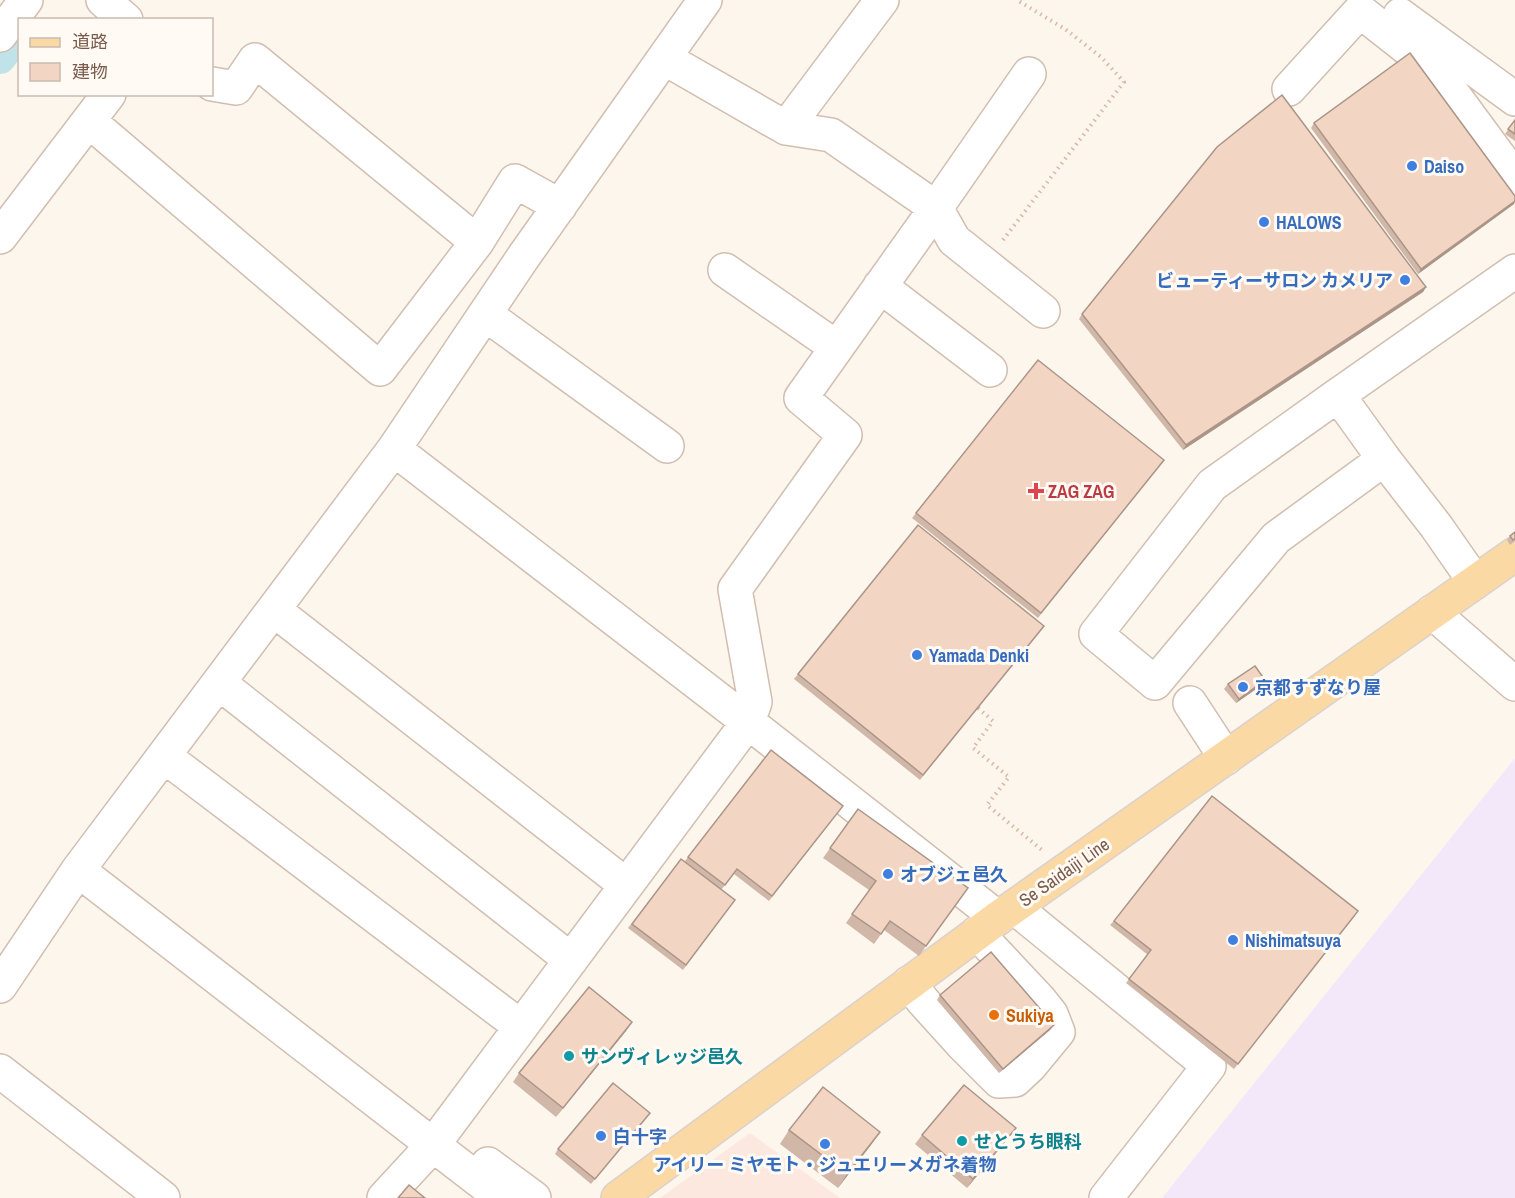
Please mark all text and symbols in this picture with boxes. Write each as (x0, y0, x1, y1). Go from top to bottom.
legend (18, 18, 213, 96)
text: 道路 (72, 29, 108, 54)
text: 建物 (72, 59, 108, 84)
place label: Daiso (1424, 154, 1464, 179)
marker: Daiso (1405, 159, 1419, 173)
place label: HALOWS (1276, 210, 1342, 235)
marker: HALOWS (1257, 215, 1271, 229)
place label: ビューティーサロン カメリア (1156, 268, 1393, 293)
marker: ビューティーサロン カメリア (1398, 273, 1412, 287)
place label: ZAG ZAG (1048, 479, 1114, 504)
marker: ZAG ZAG (1029, 484, 1043, 498)
place label: Yamada Denki (929, 643, 1029, 668)
marker: Yamada Denki (910, 648, 924, 662)
place label: 京都すずなり屋 (1255, 675, 1381, 700)
marker: 京都すずなり屋 (1236, 680, 1250, 694)
street label: Se Saidaiji Line (1014, 832, 1114, 912)
place label: オブジェ邑久 (900, 862, 1008, 887)
marker: オブジェ邑久 (881, 867, 895, 881)
place label: Nishimatsuya (1245, 928, 1342, 953)
marker: Nishimatsuya (1226, 933, 1240, 947)
place label: Sukiya (1006, 1003, 1054, 1028)
marker: Sukiya (987, 1008, 1001, 1022)
place label: サンヴィレッジ邑久 (581, 1044, 743, 1069)
marker: サンヴィレッジ邑久 (562, 1049, 576, 1063)
place label: 白十字 (613, 1124, 667, 1149)
marker: 白十字 (594, 1129, 608, 1143)
place label: せとうち眼科 (974, 1129, 1082, 1154)
marker: せとうち眼科 (955, 1134, 969, 1148)
marker: アイリー ミヤモト・ジュエリーメガネ着物 (818, 1137, 832, 1151)
place label: アイリー ミヤモト・ジュエリーメガネ着物 (653, 1152, 997, 1177)

